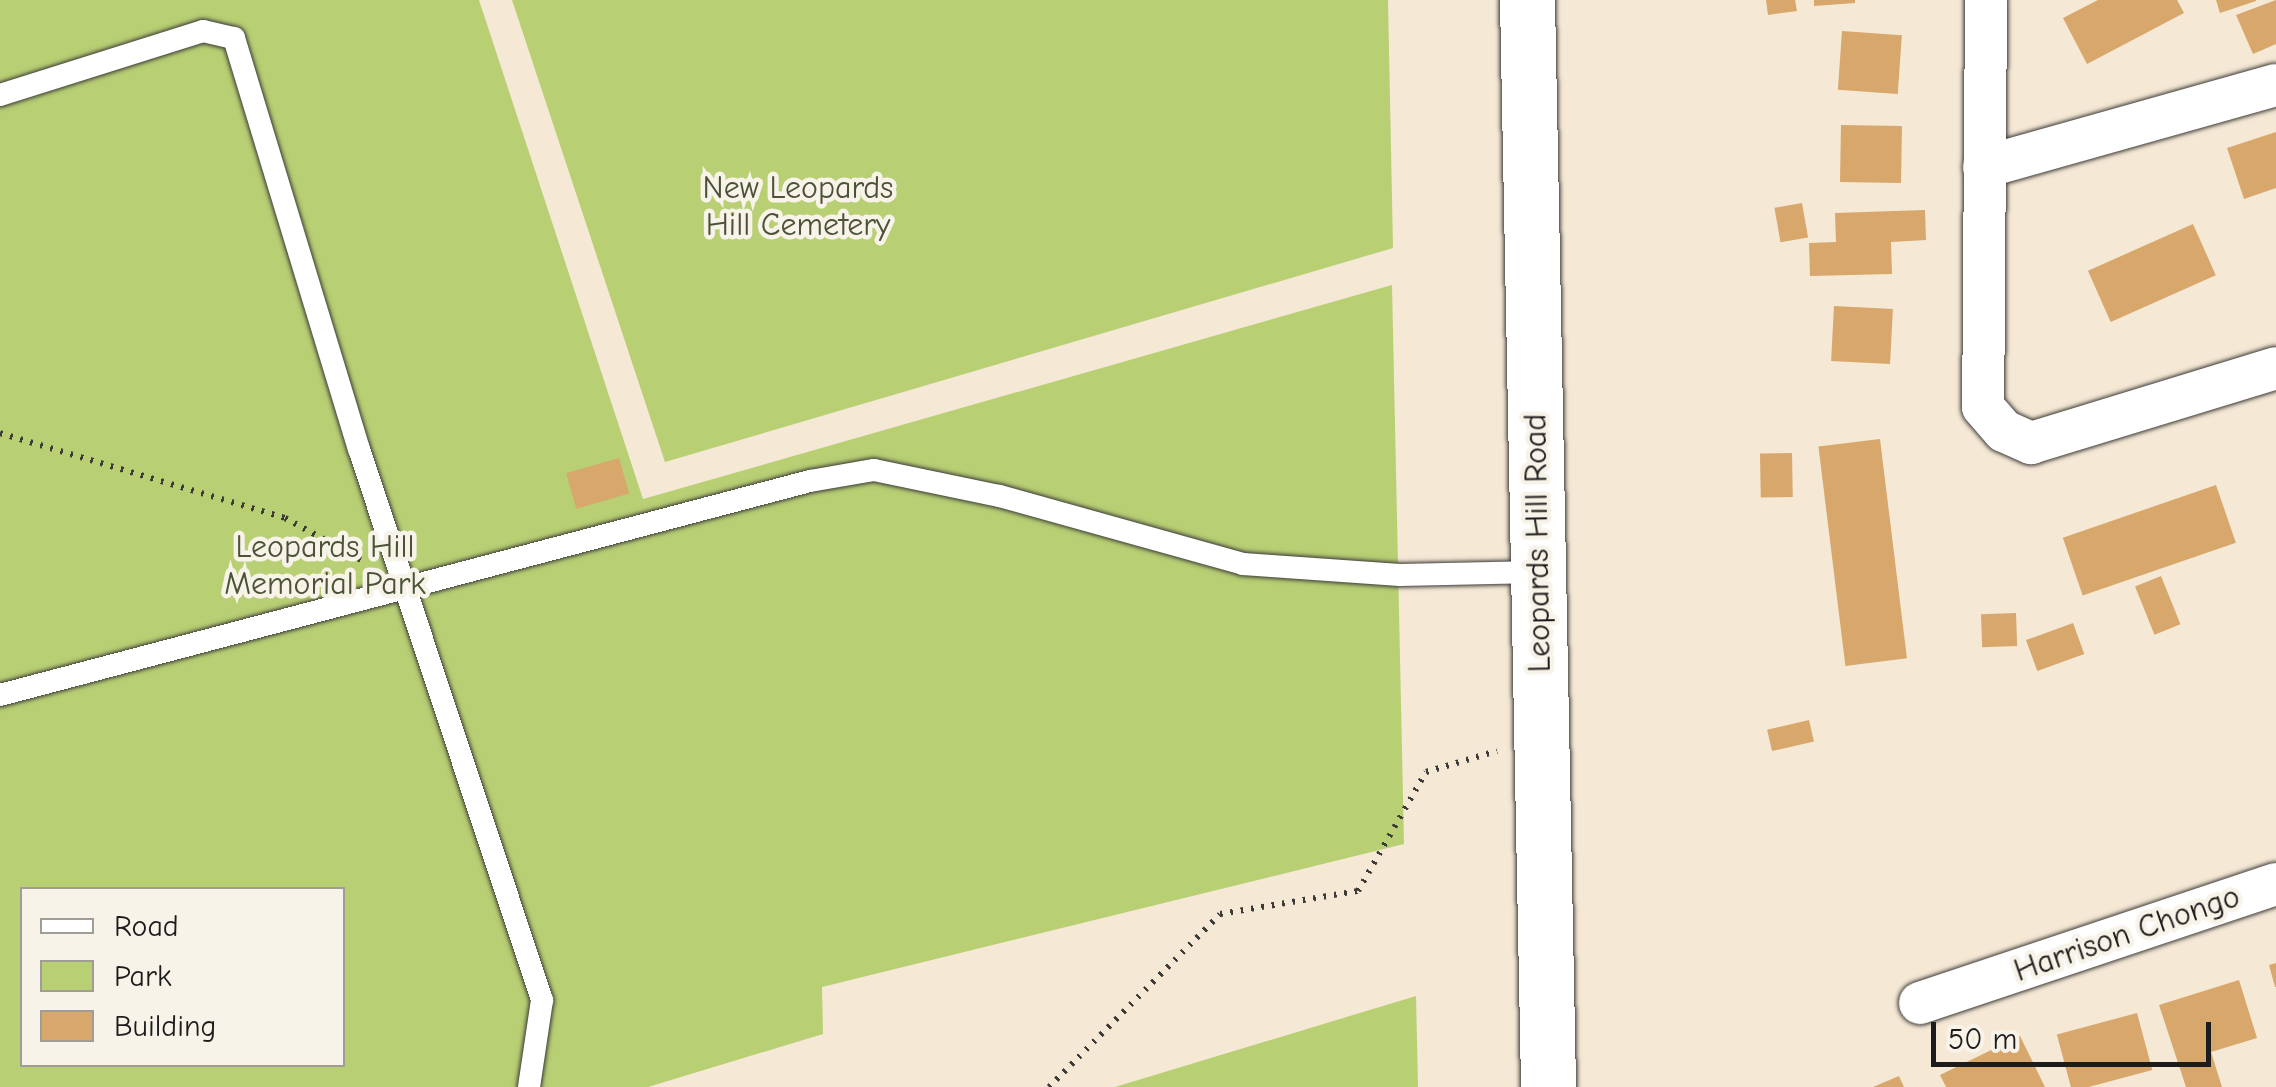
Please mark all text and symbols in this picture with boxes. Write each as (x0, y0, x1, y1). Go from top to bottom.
park label: New Leopards Hill Cemetery (703, 170, 893, 245)
street label: Leopards Hill Road (1517, 413, 1559, 673)
park label: Leopards Hill Memorial Park (224, 529, 426, 604)
street label: Harrison Chongo (2009, 877, 2245, 991)
legend (20, 887, 345, 1067)
text: Road (114, 909, 179, 944)
text: Park (114, 959, 171, 994)
scale bar (1936, 1002, 2216, 1064)
text: Building (114, 1009, 217, 1044)
text: 50 m (1948, 1022, 2017, 1057)

